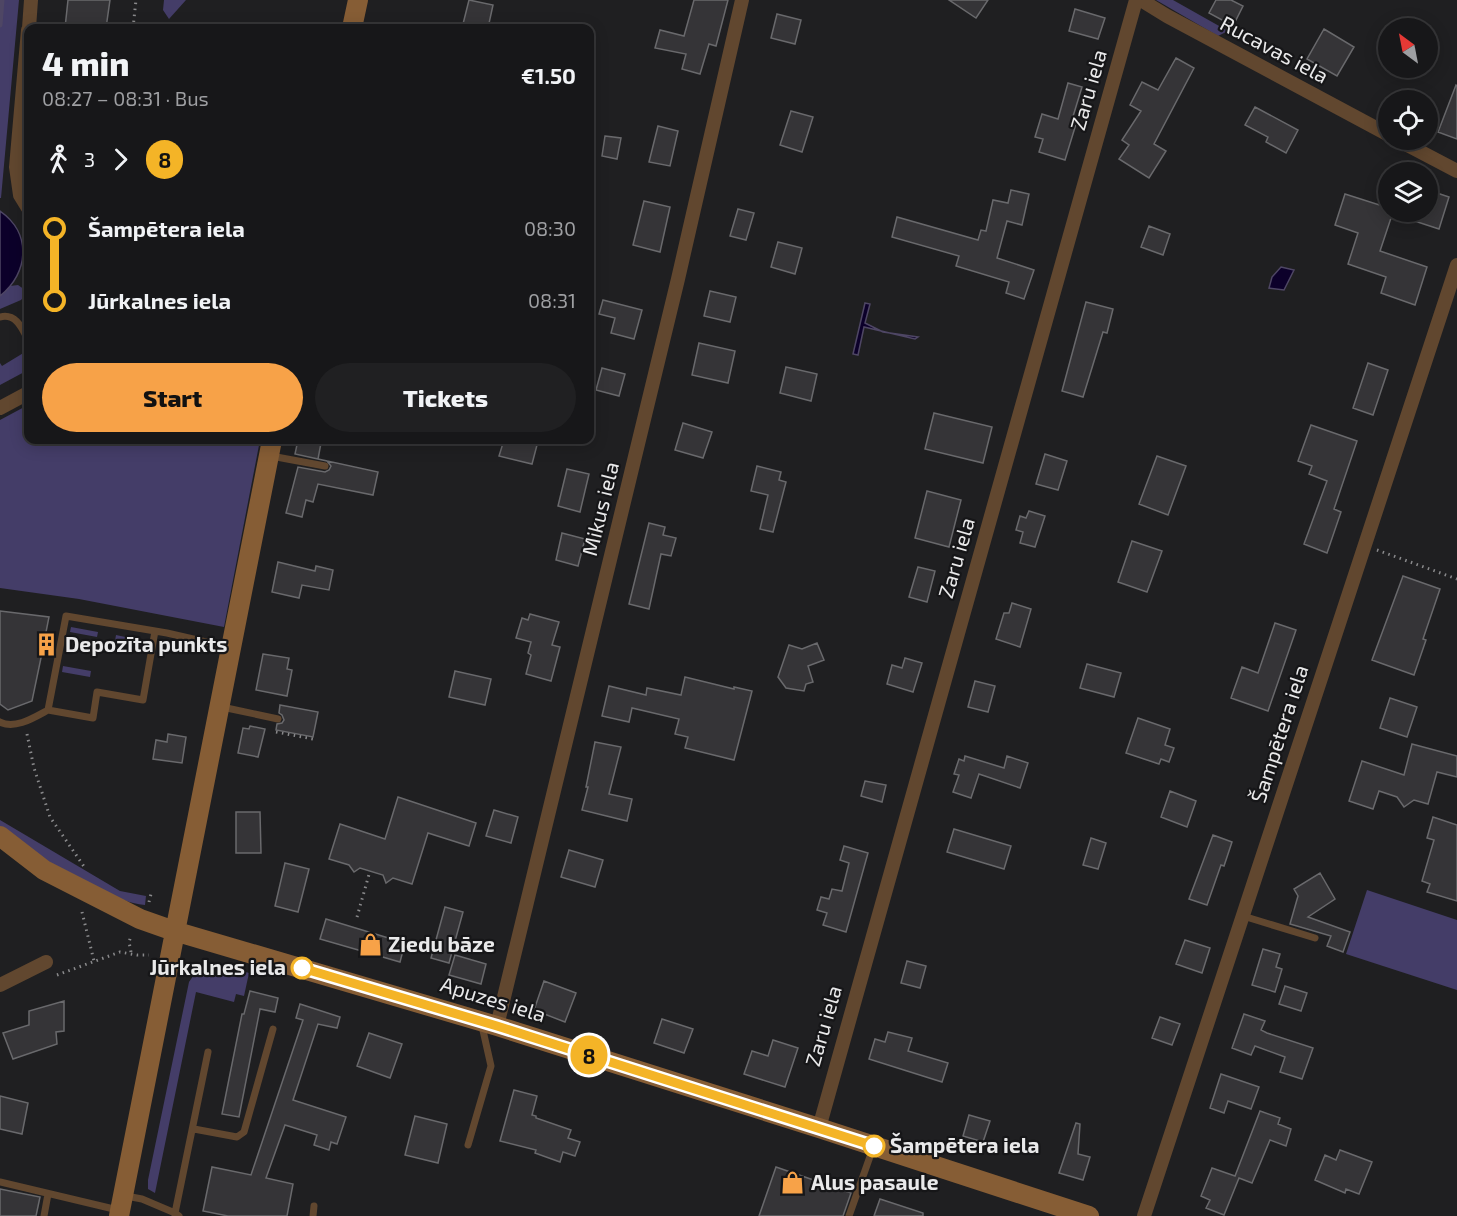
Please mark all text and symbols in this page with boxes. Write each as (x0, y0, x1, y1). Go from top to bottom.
street label: Rucavas iela (1216, 10, 1333, 88)
north arrow (1378, 18, 1438, 78)
map controls (1378, 18, 1438, 222)
text: 4 min (42, 43, 129, 83)
street label: Zaru iela (1064, 46, 1111, 133)
text: €1.50 (521, 62, 576, 88)
text: 08:27 – 08:31 · Bus (42, 86, 209, 110)
button: locate (1378, 90, 1438, 150)
icon: walk (42, 143, 75, 176)
icon: forward (104, 143, 137, 176)
text: 3 (84, 147, 95, 171)
text: 8 (158, 147, 171, 172)
button: layers (1378, 162, 1438, 222)
text: Šampētera iela (88, 215, 245, 241)
text: 08:30 (524, 216, 576, 240)
text: Jūrkalnes iela (88, 287, 231, 313)
text: 08:31 (528, 288, 576, 312)
button: Start (42, 363, 303, 432)
button: Tickets (315, 363, 576, 432)
street label: Mikus iela (576, 459, 623, 558)
street label: Zaru iela (932, 514, 979, 601)
place label: Depozīta punkts (65, 631, 227, 656)
building icon: Depozīta punkts (34, 632, 60, 658)
street label: Šampētera iela (1245, 662, 1313, 806)
place label: Ziedu bāze (388, 931, 495, 956)
shop icon: Ziedu bāze (357, 932, 383, 958)
place label: Jūrkalnes iela (150, 954, 286, 979)
marker: Jūrkalnes iela (291, 957, 313, 979)
street label: Apuzes iela (438, 971, 549, 1026)
street label: Zaru iela (799, 982, 846, 1069)
line badge: 8 (570, 1036, 608, 1074)
text: 8 (582, 1043, 596, 1068)
place label: Šampētera iela (890, 1132, 1040, 1157)
marker: Šampētera iela (863, 1135, 885, 1157)
place label: Alus pasaule (811, 1169, 939, 1194)
shop icon: Alus pasaule (780, 1170, 806, 1196)

